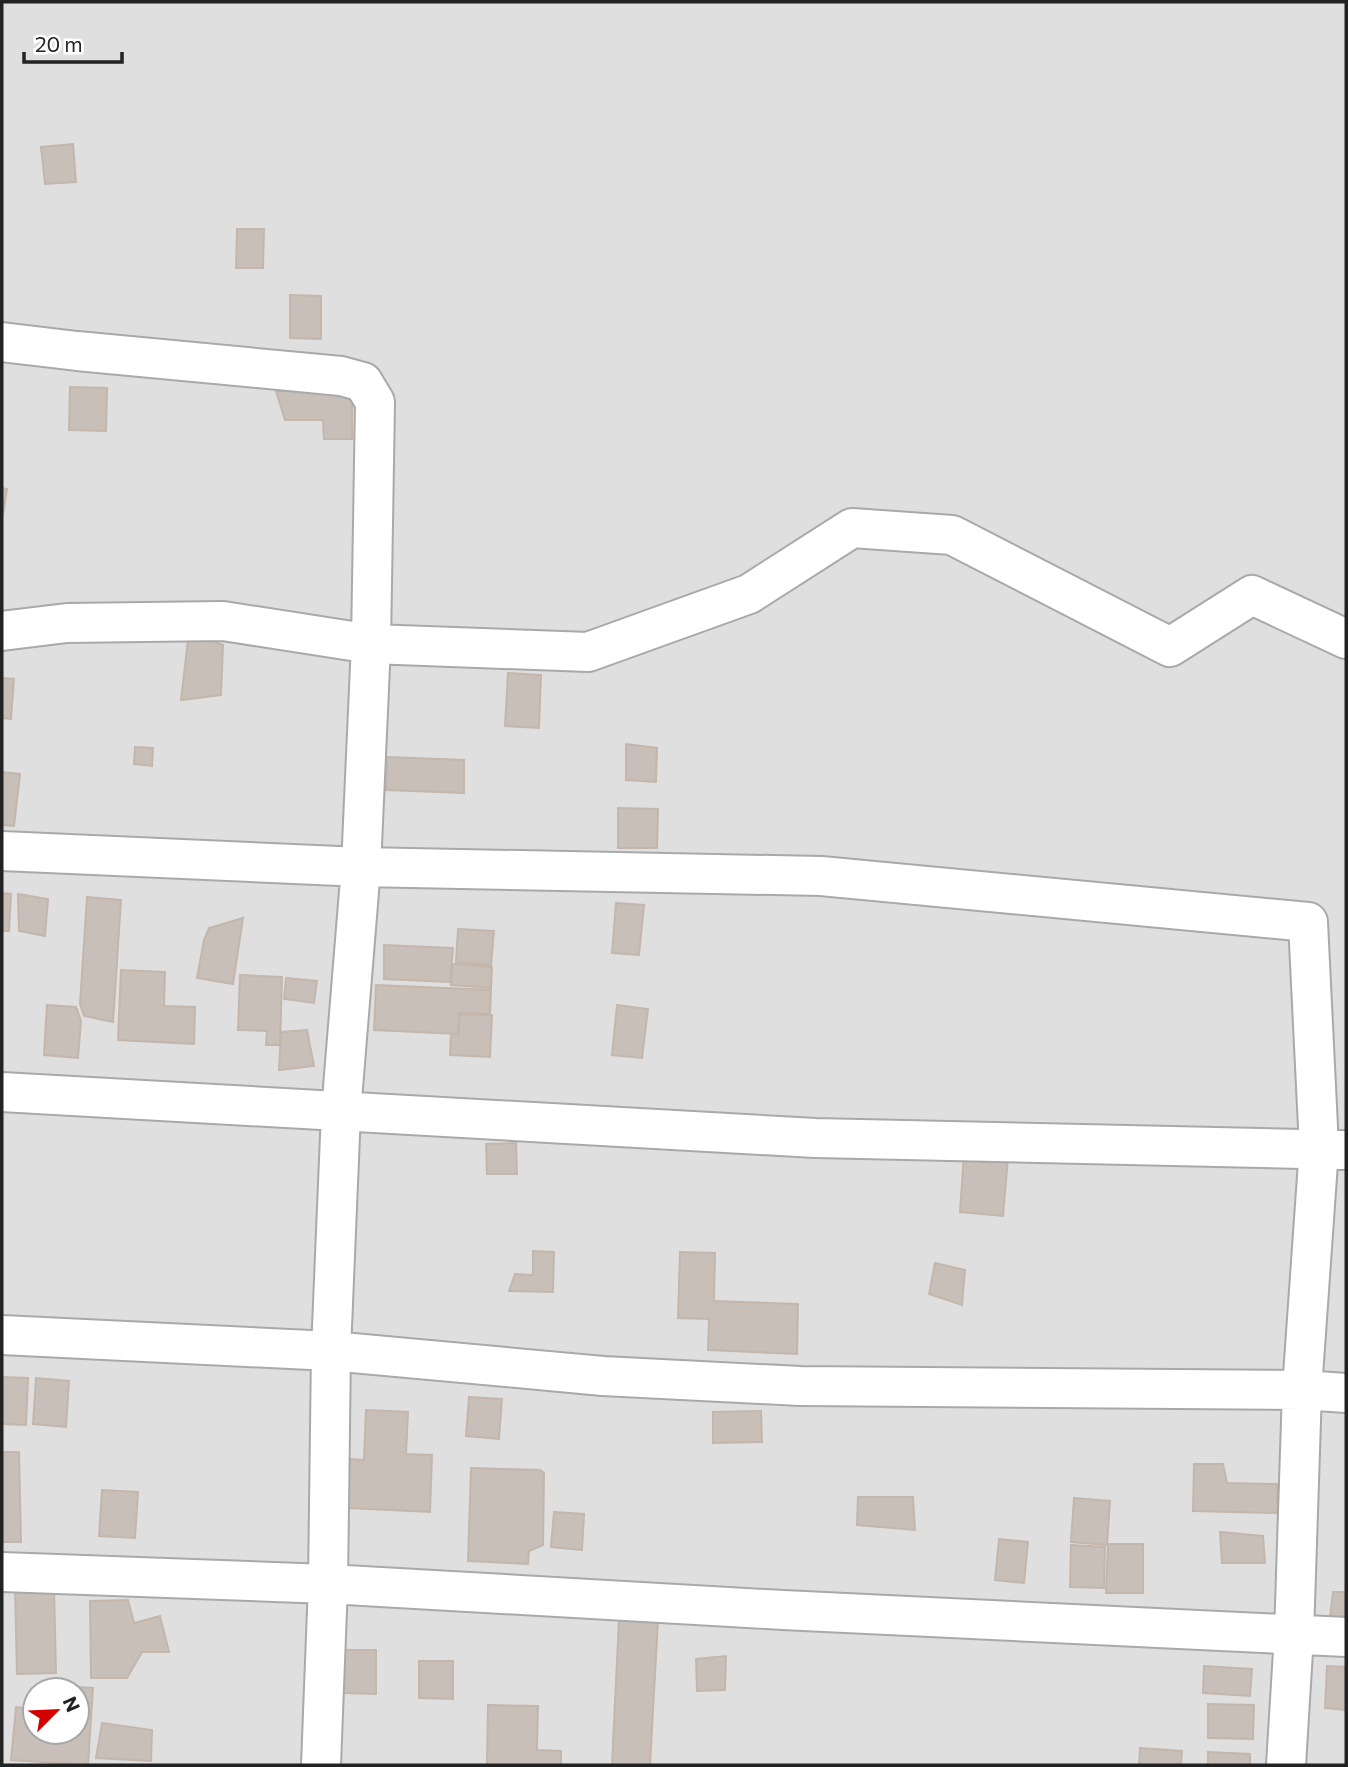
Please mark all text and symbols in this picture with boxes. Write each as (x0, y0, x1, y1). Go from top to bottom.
scale bar (24, 21, 122, 65)
text: 20 m (35, 31, 83, 56)
north arrow (21, 1676, 91, 1746)
text: N (59, 1693, 85, 1715)

